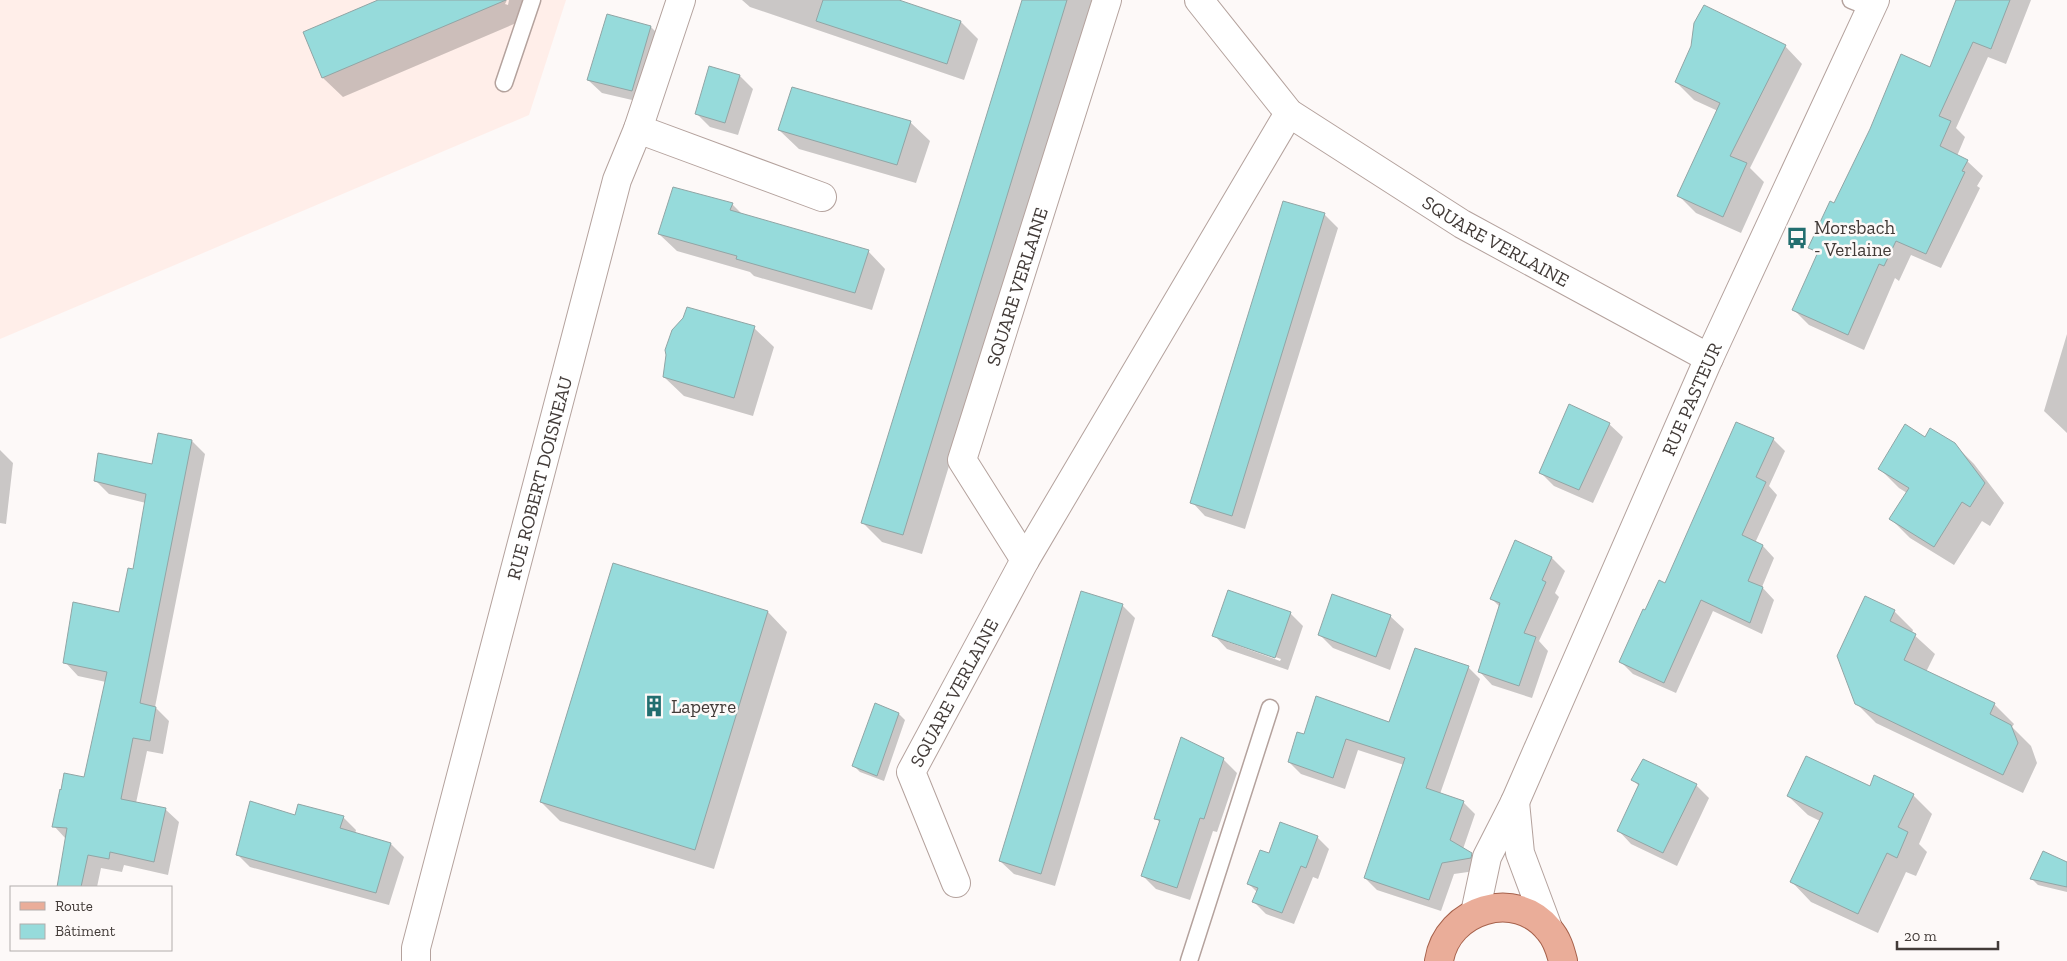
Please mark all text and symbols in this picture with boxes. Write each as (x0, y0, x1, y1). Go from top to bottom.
street label: SQUARE VERLAINE (1418, 191, 1573, 292)
street label: SQUARE VERLAINE (981, 205, 1053, 369)
place label: Morsbach - Verlaine (1814, 216, 1895, 261)
bus stop icon: Morsbach - Verlaine (1784, 225, 1810, 251)
street label: RUE PASTEUR (1657, 338, 1727, 459)
street label: RUE ROBERT DOISNEAU (502, 374, 577, 582)
street label: SQUARE VERLAINE (905, 615, 1003, 771)
building icon: Lapeyre (641, 693, 667, 719)
place label: Lapeyre (671, 695, 736, 718)
legend (10, 886, 172, 951)
text: Route (55, 897, 93, 915)
scale bar (1897, 918, 1998, 950)
text: Bâtiment (55, 922, 116, 940)
text: 20 m (1904, 927, 1937, 945)

